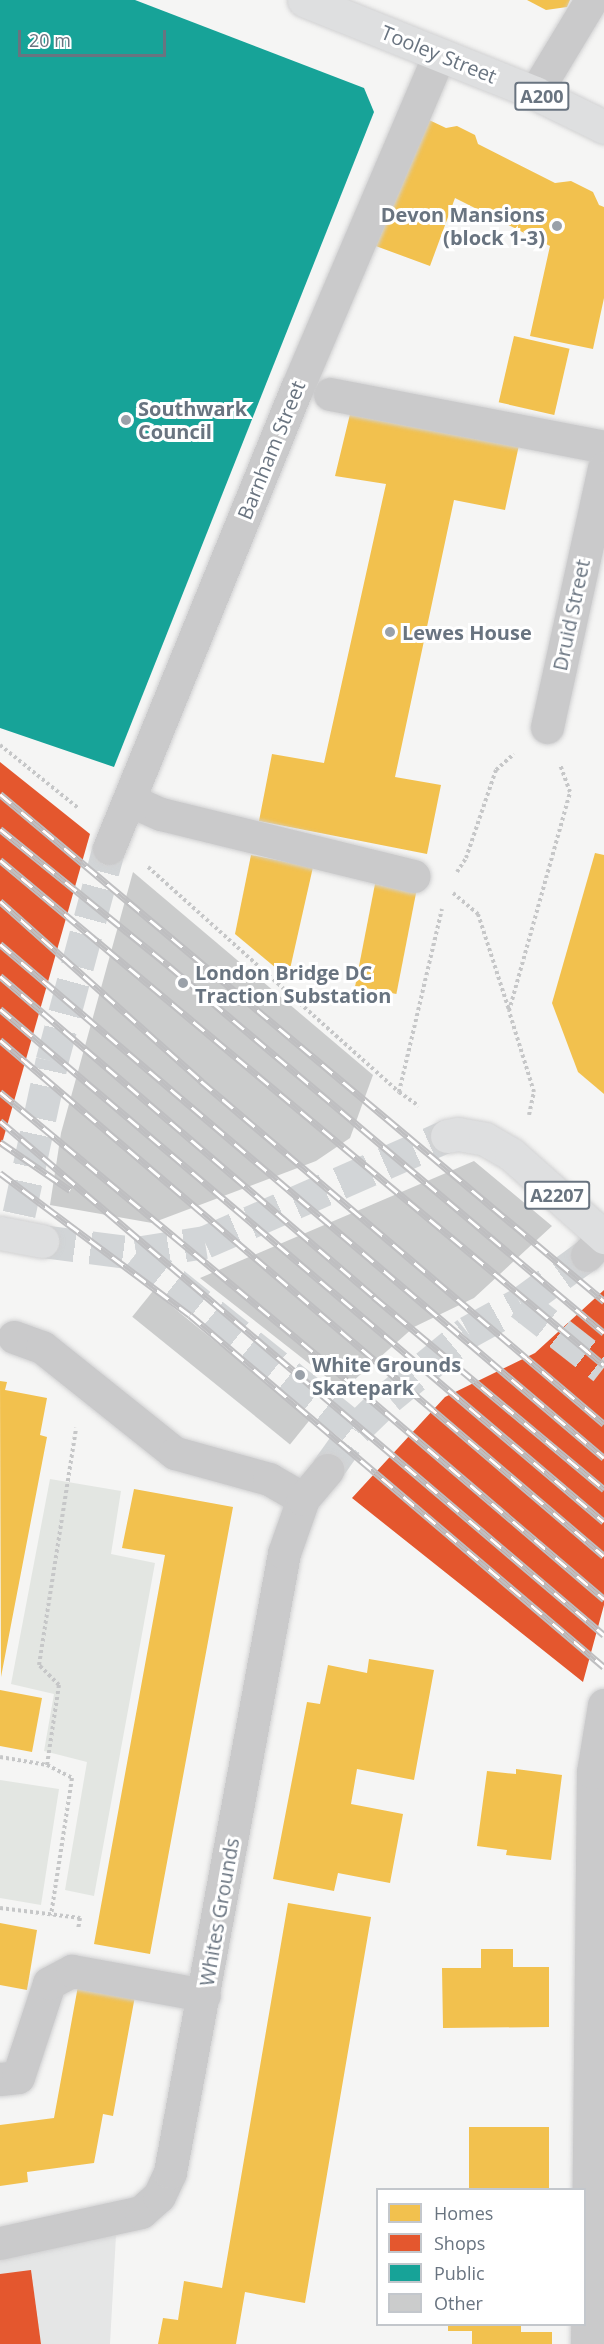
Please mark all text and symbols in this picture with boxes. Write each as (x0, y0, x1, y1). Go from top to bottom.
scale bar (21, 18, 170, 56)
street label: Tooley Street (378, 20, 500, 88)
text: 20 m (29, 28, 71, 52)
road number: A200 (514, 81, 570, 111)
place label: Devon Mansions (block 1-3) (381, 202, 545, 249)
marker: Devon Mansions (block 1-3) (550, 219, 564, 233)
street label: Barnham Street (232, 377, 310, 523)
place label: Southwark Council (138, 396, 247, 443)
marker: Southwark Council (119, 413, 133, 427)
street label: Druid Street (547, 557, 595, 673)
place label: Lewes House (402, 620, 532, 644)
marker: Lewes House (383, 625, 397, 639)
place label: London Bridge DC Traction Substation (195, 960, 391, 1007)
marker: London Bridge DC Traction Substation (176, 976, 190, 990)
road number: A2207 (524, 1180, 590, 1210)
place label: White Grounds Skatepark (312, 1352, 461, 1399)
marker: White Grounds Skatepark (293, 1368, 307, 1382)
street label: Whites Grounds (194, 1836, 244, 1988)
legend (376, 2188, 586, 2326)
text: Homes (434, 2201, 493, 2225)
text: Shops (434, 2231, 485, 2255)
text: Public (434, 2261, 485, 2285)
text: Other (434, 2291, 483, 2315)

